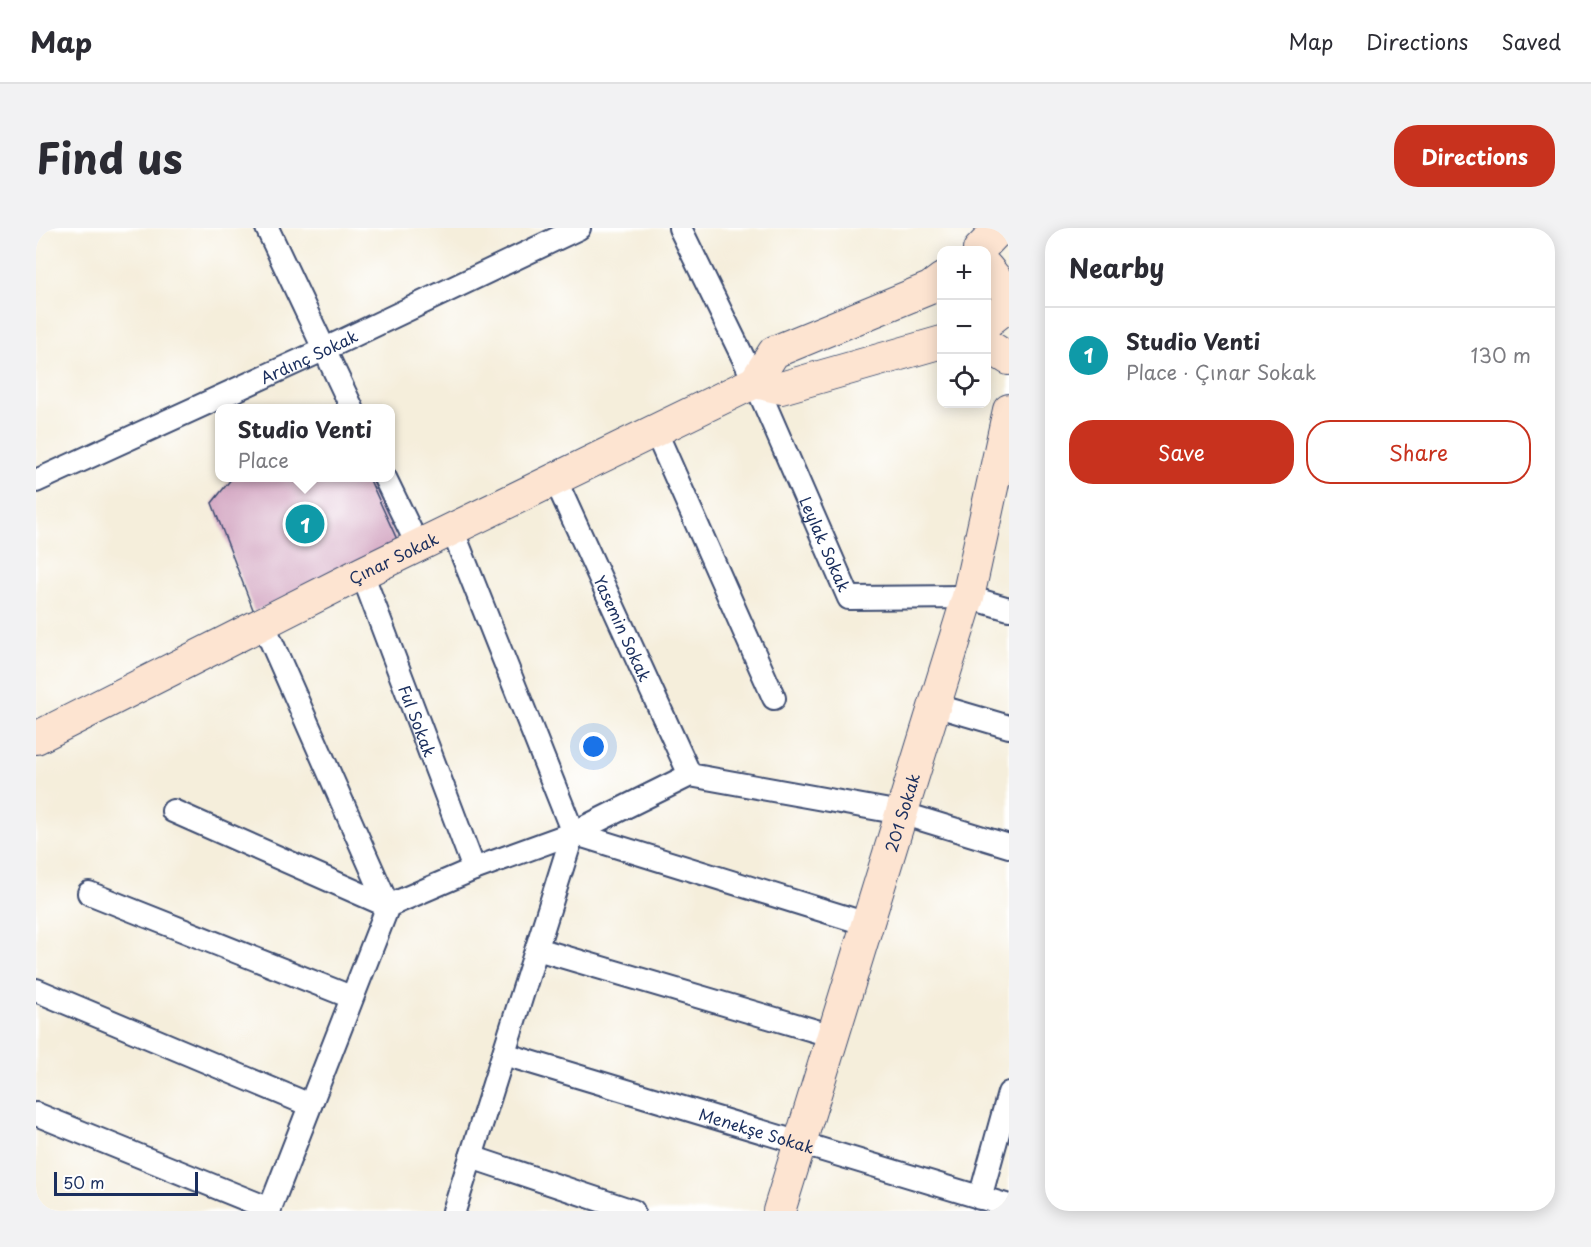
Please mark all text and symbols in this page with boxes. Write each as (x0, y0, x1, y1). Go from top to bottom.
text: Map (30, 20, 92, 63)
text: Map (1288, 25, 1333, 57)
text: Directions (1366, 25, 1468, 57)
text: Saved (1501, 25, 1561, 57)
text: Find us (36, 125, 183, 188)
button: Directions (1394, 125, 1555, 187)
map controls (937, 246, 991, 408)
button: + (937, 246, 991, 300)
text: Nearby (1069, 248, 1164, 287)
button: − (937, 300, 991, 354)
street label: Ardınç Sokak (256, 323, 362, 389)
text: Studio Venti (1126, 324, 1260, 357)
text: 1 (1084, 340, 1093, 370)
text: 130 m (1471, 340, 1531, 370)
button: locate (937, 354, 991, 408)
text: Place · Çınar Sokak (1126, 357, 1316, 387)
popup (215, 404, 395, 482)
text: Studio Venti (238, 412, 372, 445)
button: Save (1069, 420, 1294, 484)
button: Share (1306, 420, 1531, 484)
text: Place (238, 445, 289, 475)
street label: Leylak Sokak (794, 493, 857, 596)
pin: 1 (286, 502, 324, 546)
street label: Çınar Sokak (344, 526, 442, 590)
street label: Yasemin Sokak (588, 571, 658, 685)
street label: Ful Sokak (393, 681, 442, 760)
your location (579, 732, 608, 761)
street label: 201 Sokak (878, 770, 925, 855)
street label: Menekşe Sokak (696, 1101, 818, 1159)
scale bar (54, 1169, 198, 1196)
text: 50 m (63, 1170, 104, 1194)

